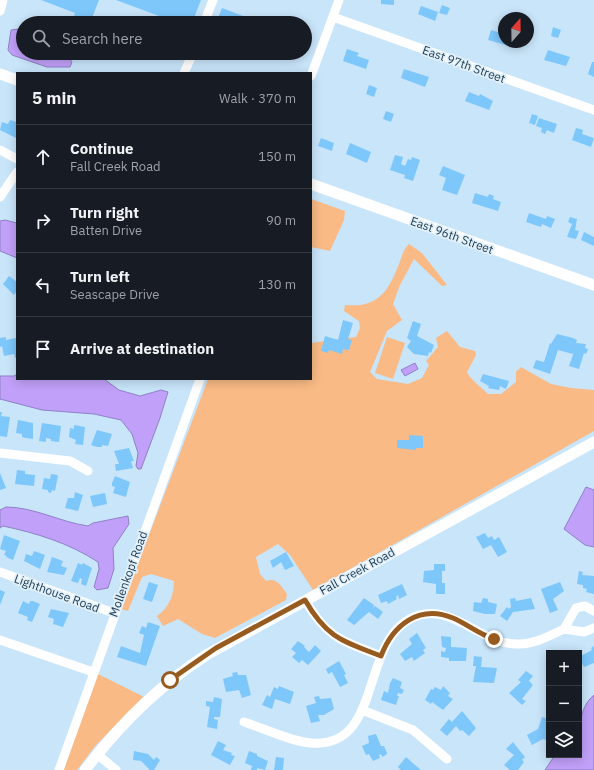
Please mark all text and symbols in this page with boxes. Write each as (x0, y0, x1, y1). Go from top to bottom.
north arrow (498, 12, 534, 48)
search box (16, 16, 312, 60)
icon: search (30, 27, 52, 49)
text: Search here (62, 29, 142, 48)
street label: East 97th Street (420, 42, 508, 86)
text: 5 min (32, 87, 76, 109)
text: Walk · 370 m (219, 90, 296, 107)
text: Continue (70, 139, 134, 158)
icon: ahead (32, 146, 54, 168)
text: 150 m (258, 148, 296, 165)
text: Fall Creek Road (70, 158, 161, 175)
text: Turn right (70, 203, 139, 222)
icon: right (32, 210, 54, 232)
text: 90 m (266, 212, 296, 229)
street label: East 96th Street (408, 213, 496, 257)
text: Batten Drive (70, 222, 142, 239)
text: Turn left (70, 267, 130, 286)
icon: left (32, 274, 54, 296)
text: 130 m (258, 276, 296, 293)
text: Seascape Drive (70, 286, 159, 303)
icon: arrive (32, 338, 54, 360)
text: Arrive at destination (70, 339, 214, 358)
street label: Mollenkopf Road (105, 529, 151, 619)
street label: Fall Creek Road (317, 544, 397, 598)
street label: Lighthouse Road (12, 571, 102, 615)
route end (485, 630, 503, 648)
map controls (546, 650, 582, 758)
button: + (546, 650, 582, 686)
route start (161, 671, 179, 689)
button: − (546, 686, 582, 722)
button: layers (546, 722, 582, 758)

